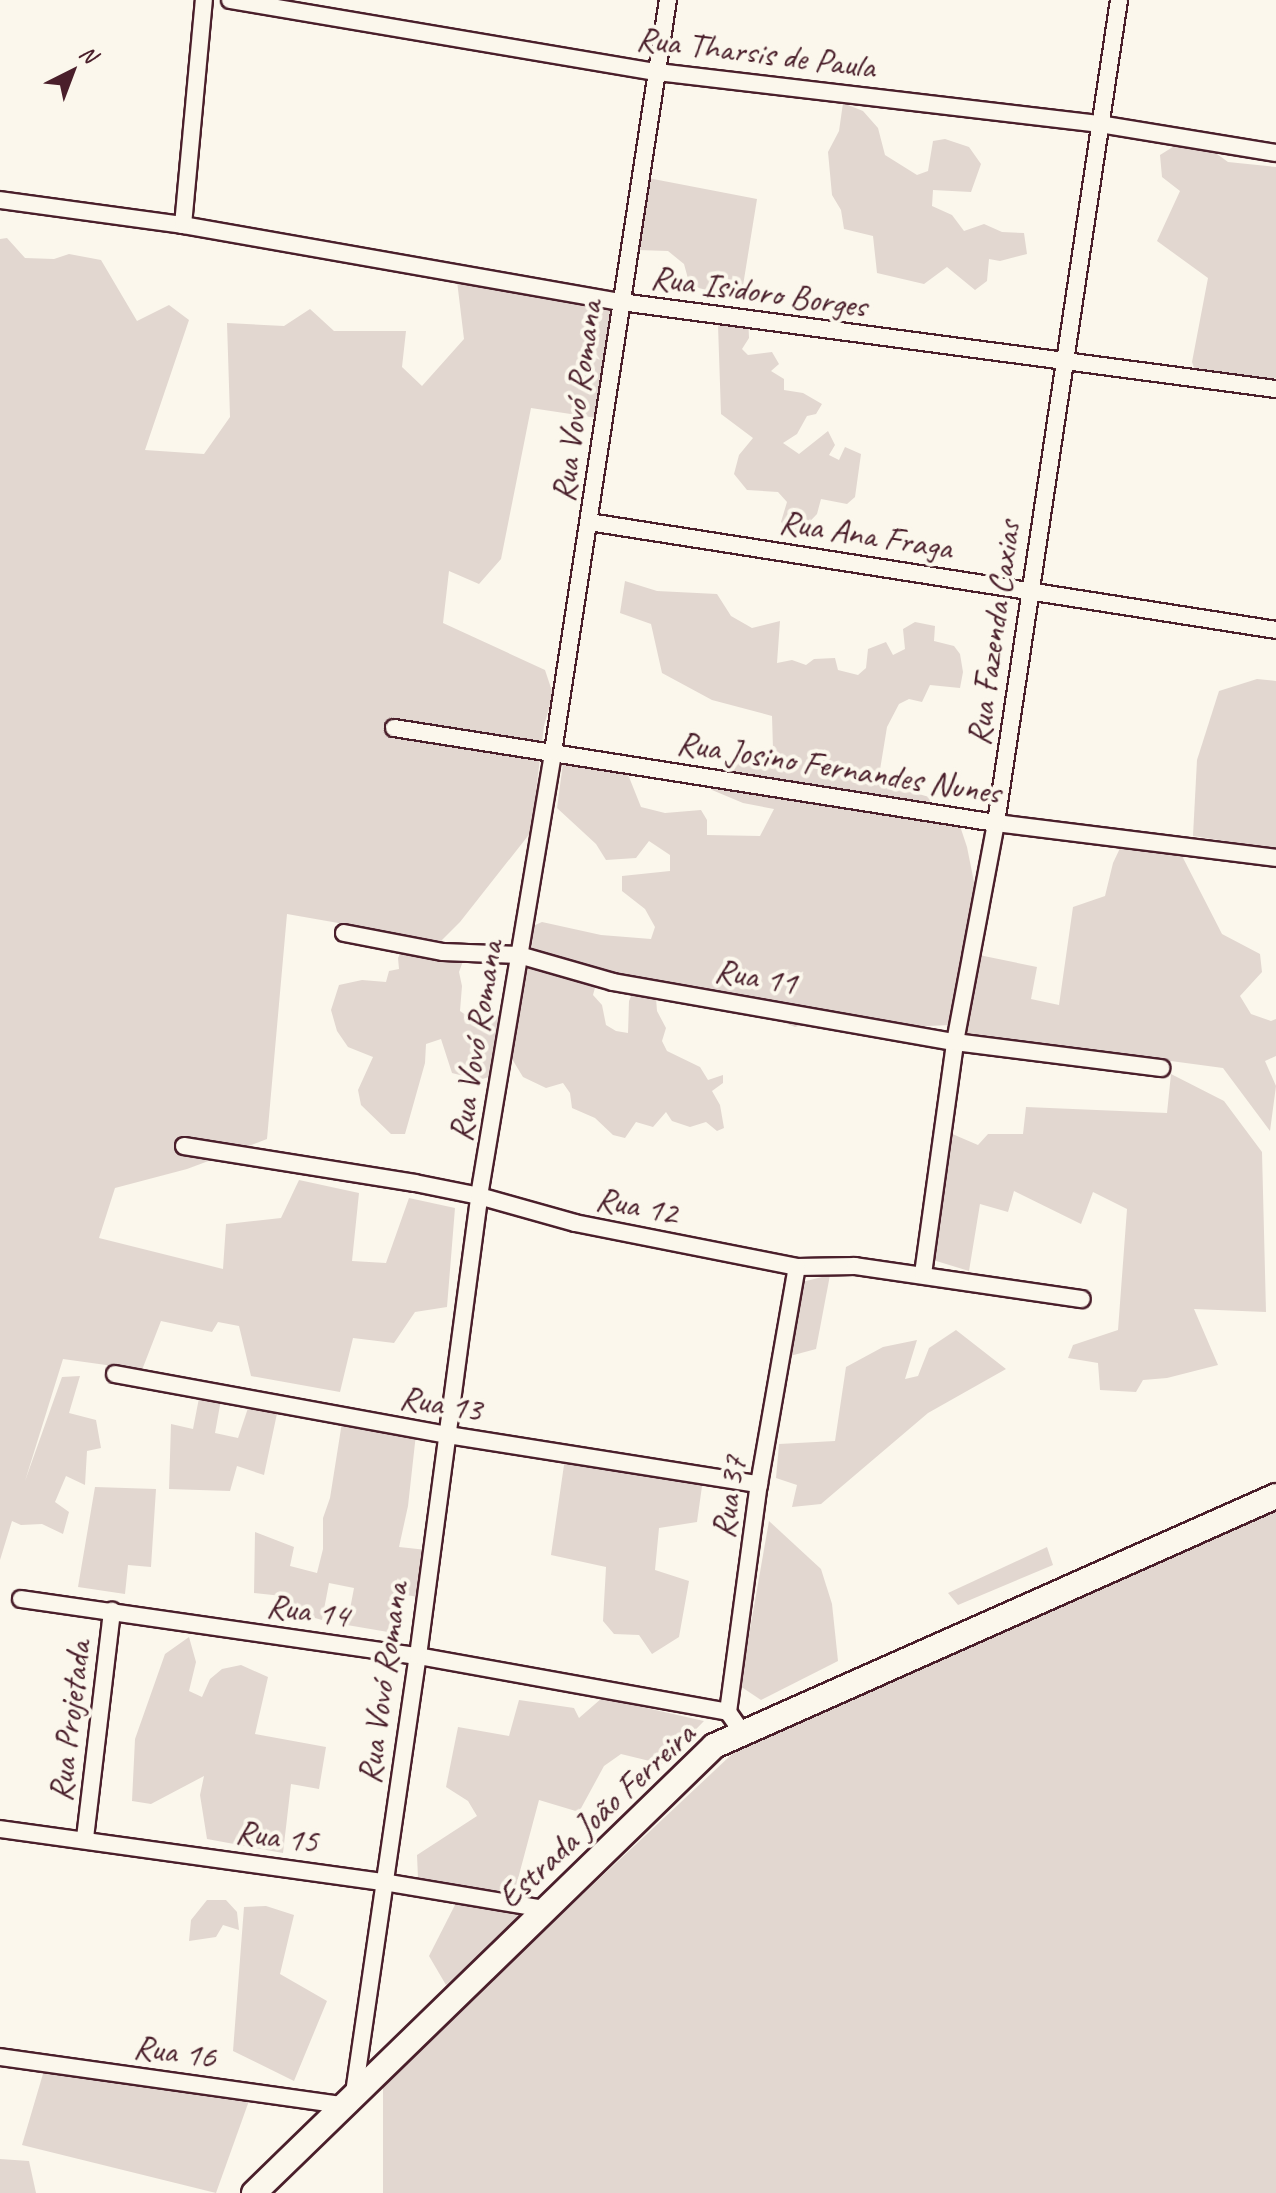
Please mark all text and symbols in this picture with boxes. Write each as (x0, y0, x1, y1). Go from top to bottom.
street label: Rua Tharsis de Paula (633, 17, 879, 87)
north arrow (32, 32, 112, 112)
text: N (74, 39, 102, 69)
street label: Rua Isidoro Borges (649, 256, 869, 326)
street label: Rua Vovó Romana (542, 298, 610, 504)
street label: Rua Ana Fraga (777, 500, 955, 568)
street label: Rua Fazenda Caxias (957, 517, 1029, 749)
street label: Rua Josino Fernandes Nunes (675, 721, 1003, 813)
street label: Rua Vovó Romana (439, 938, 511, 1144)
street label: Rua 11 (712, 949, 800, 1003)
street label: Rua 12 (593, 1177, 681, 1233)
street label: Rua 13 (397, 1376, 485, 1430)
street label: Rua 37 (701, 1453, 755, 1541)
street label: Rua Vovó Romana (348, 1580, 416, 1786)
street label: Rua 14 (264, 1584, 352, 1636)
street label: Rua Projetada (39, 1638, 99, 1804)
street label: Estrada João Ferreira (489, 1713, 703, 1917)
street label: Rua 15 (233, 1810, 321, 1862)
street label: Rua 16 (131, 2025, 219, 2077)

